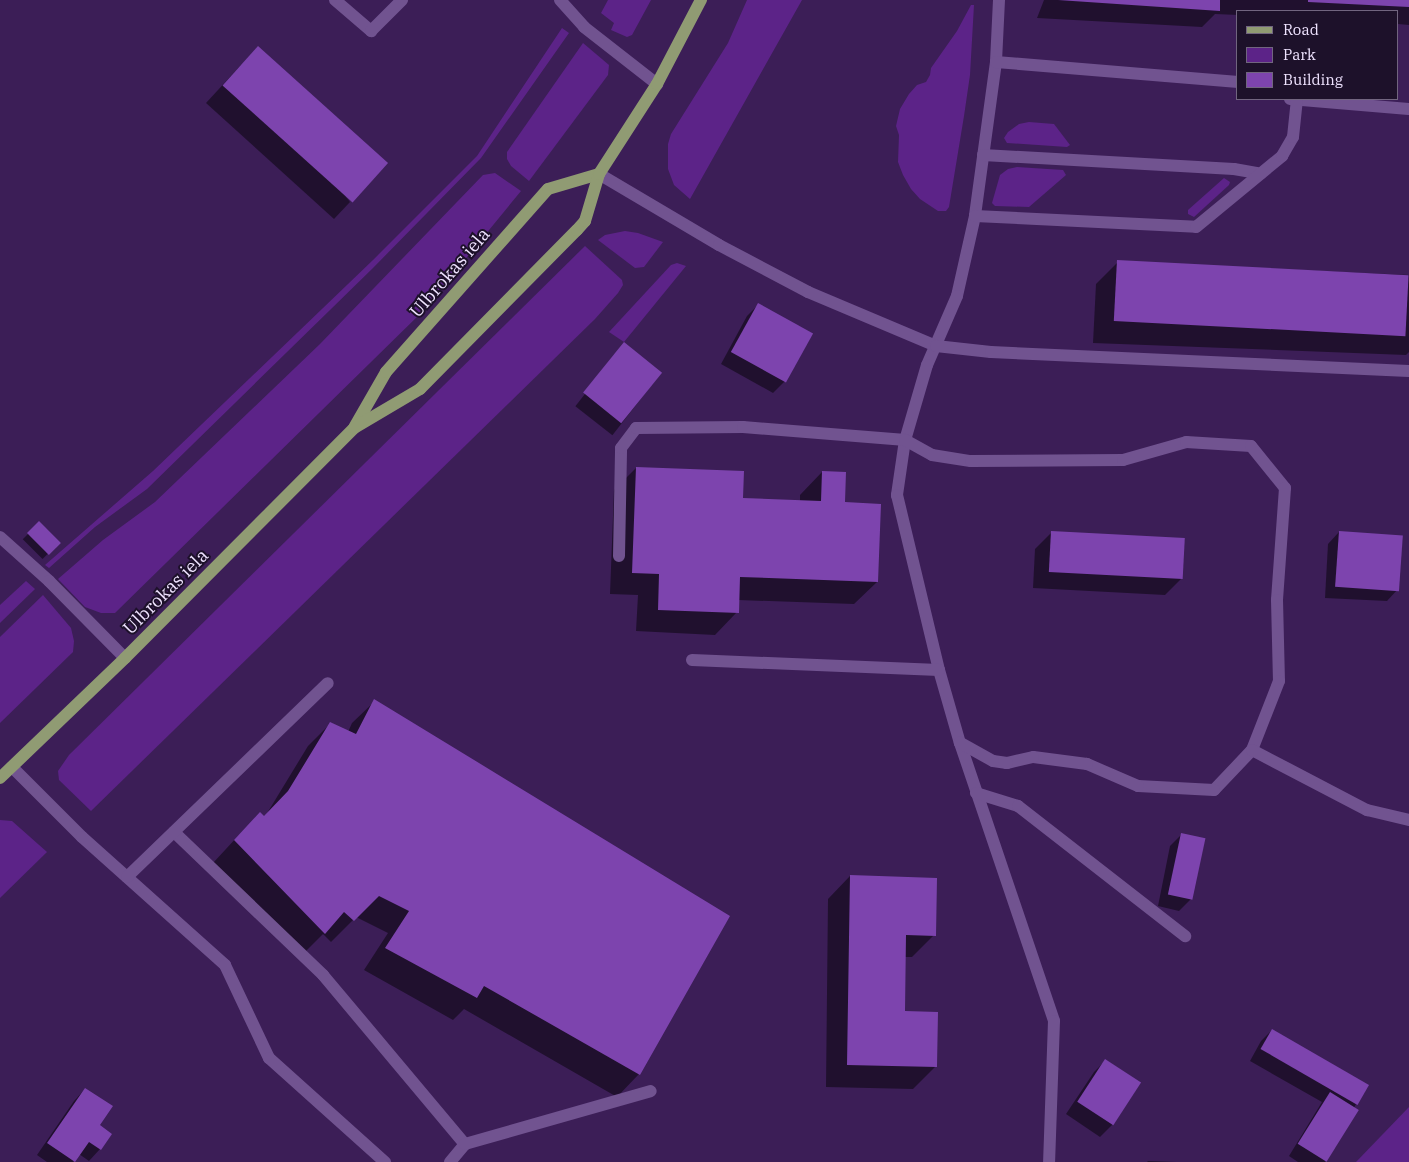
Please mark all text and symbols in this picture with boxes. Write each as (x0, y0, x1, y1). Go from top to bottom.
legend (1236, 10, 1399, 100)
text: Road (1283, 20, 1319, 39)
text: Park (1283, 45, 1316, 64)
text: Building (1283, 70, 1343, 89)
street label: Ulbrokas iela (405, 224, 495, 322)
street label: Ulbrokas iela (119, 545, 213, 639)

